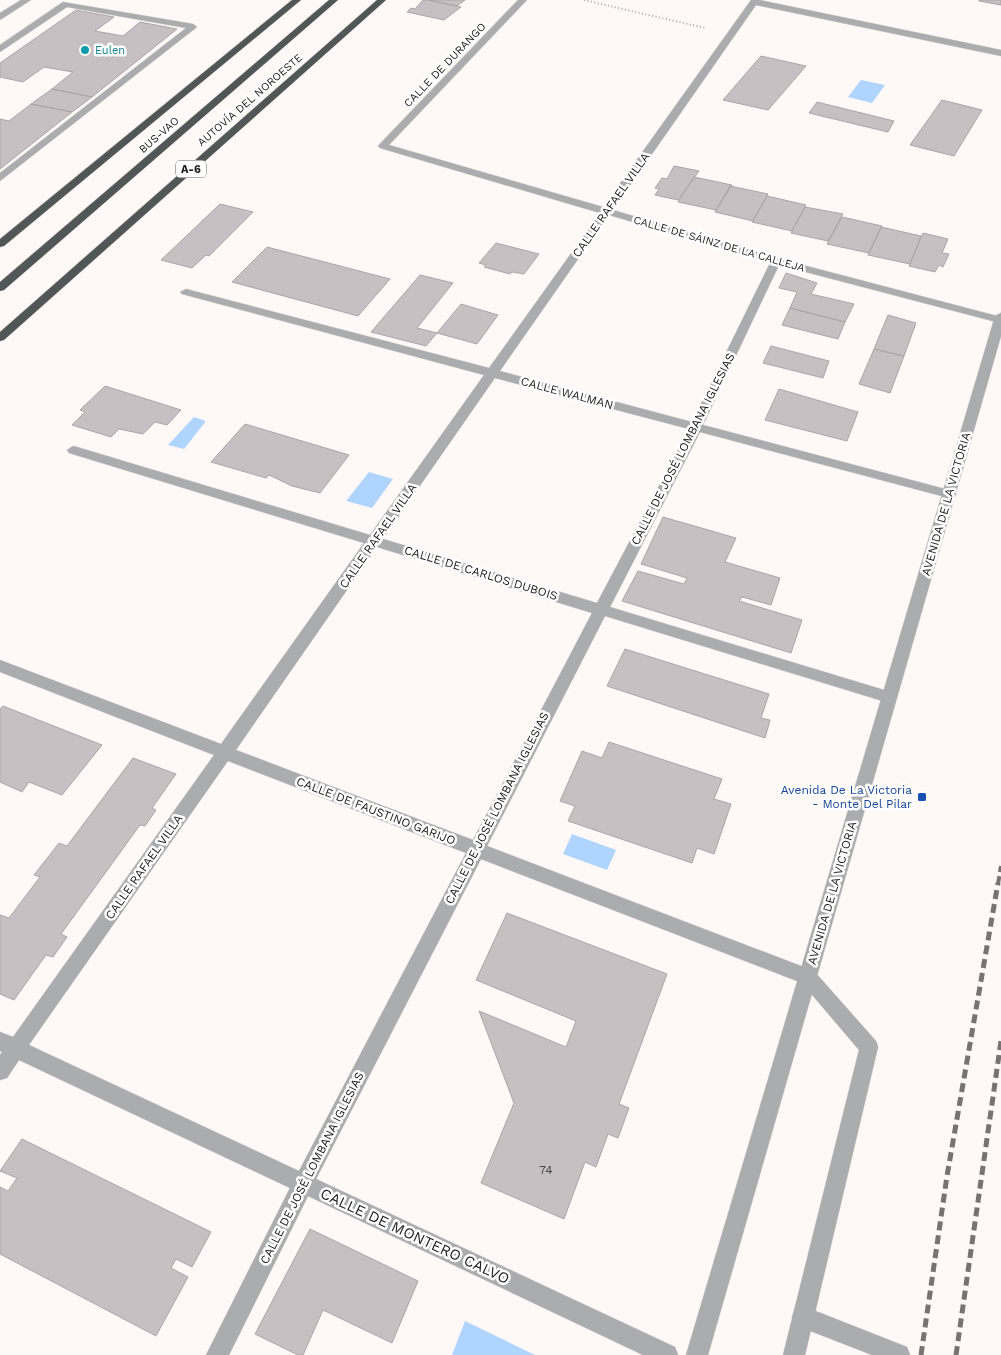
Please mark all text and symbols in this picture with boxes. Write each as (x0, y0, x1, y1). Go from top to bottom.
street label: CALLE DE DURANGO (401, 20, 489, 110)
marker: Eulen (79, 44, 91, 56)
place label: Eulen (95, 44, 125, 57)
street label: AUTOVÍA DEL NOROESTE (194, 50, 305, 149)
street label: BUS-VAO (136, 114, 182, 156)
street label: CALLE RAFAEL VILLA (570, 150, 652, 260)
road number: A-6 (176, 160, 206, 178)
street label: CALLE DE SÁINZ DE LA CALLEJA (632, 212, 806, 275)
street label: CALLE DE JOSÉ LOMBANA IGLESIAS (628, 351, 738, 547)
street label: CALLE WALMAN (519, 374, 615, 412)
street label: AVENIDA DE LA VICTORIA (919, 431, 973, 577)
street label: CALLE RAFAEL VILLA (337, 481, 419, 591)
street label: CALLE DE CARLOS DUBOIS (403, 543, 559, 603)
street label: CALLE DE JOSÉ LOMBANA IGLESIAS (442, 710, 552, 906)
street label: CALLE DE FAUSTINO GARIJO (295, 774, 458, 848)
place label: Avenida De La Victoria - Monte Del Pilar (781, 783, 912, 811)
marker: Avenida De La Victoria - Monte Del Pilar (916, 791, 928, 803)
street label: CALLE RAFAEL VILLA (103, 812, 185, 922)
street label: AVENIDA DE LA VICTORIA (805, 820, 859, 966)
street label: CALLE DE JOSÉ LOMBANA IGLESIAS (257, 1070, 367, 1266)
house number: 74 (539, 1163, 553, 1177)
street label: CALLE DE MONTERO CALVO (318, 1184, 512, 1288)

